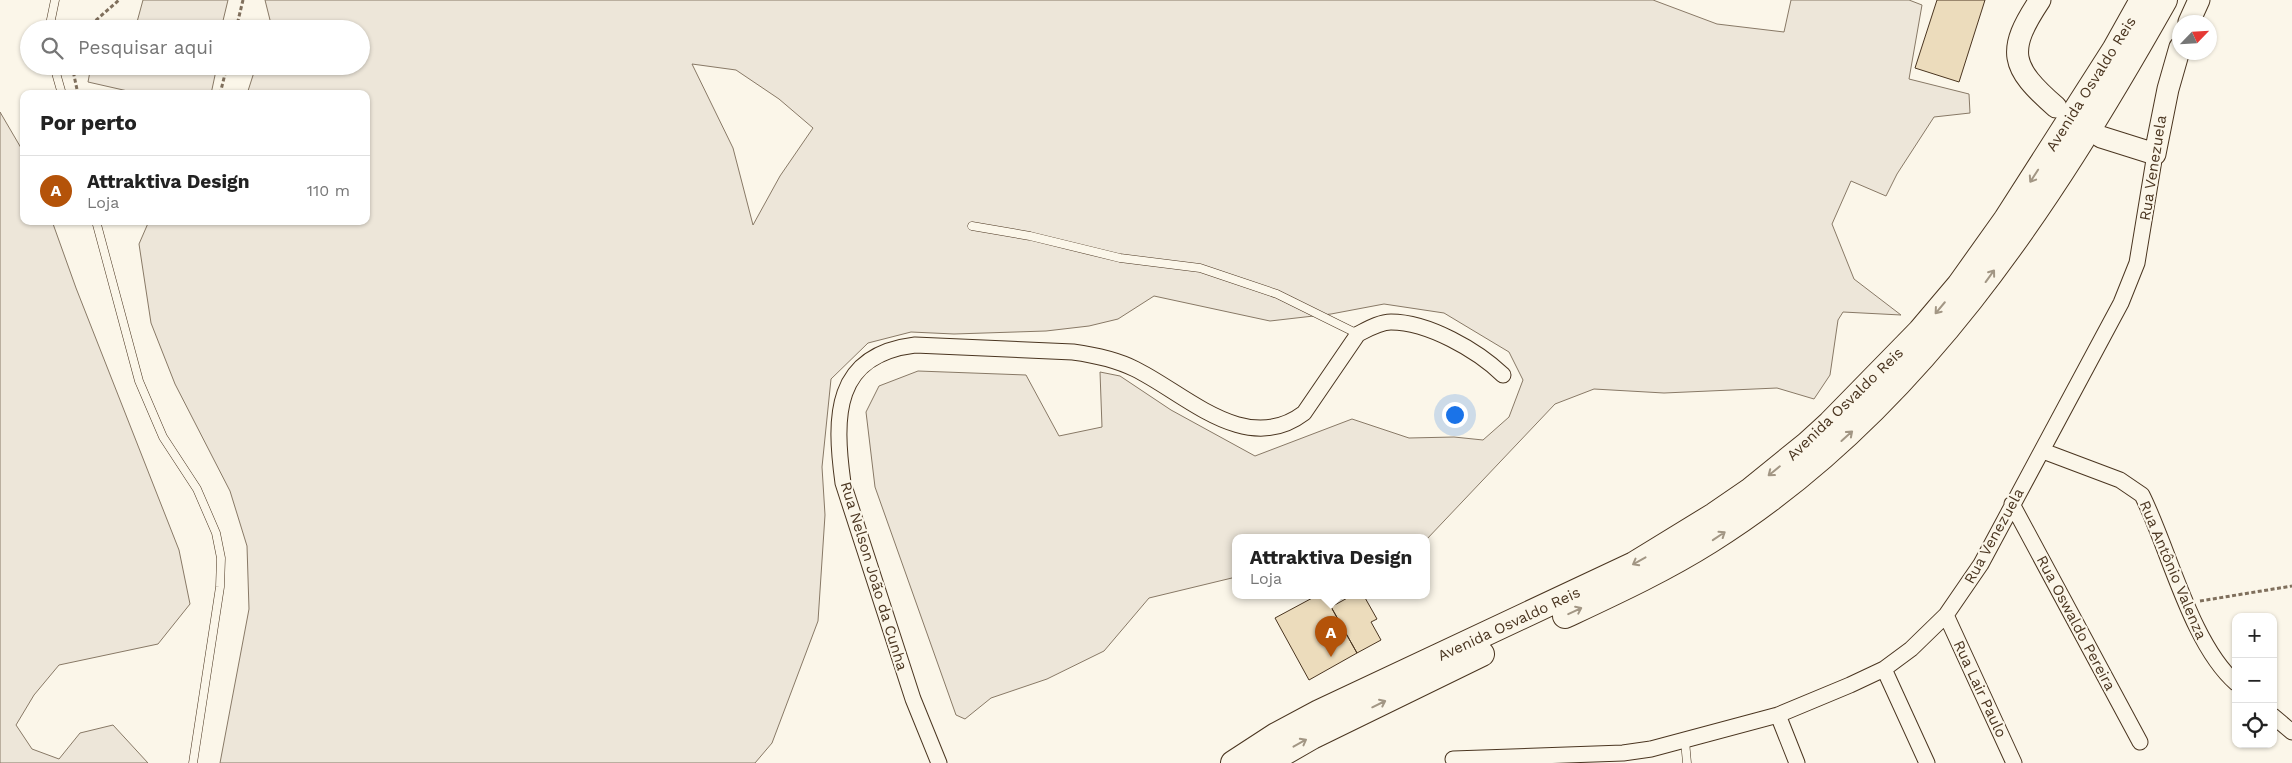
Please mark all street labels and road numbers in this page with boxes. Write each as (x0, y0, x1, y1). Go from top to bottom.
street label: Avenida Osvaldo Reis (2042, 13, 2140, 155)
street label: Rua Venezuela (2136, 114, 2170, 222)
street label: Avenida Osvaldo Reis (1783, 344, 1907, 464)
street label: Rua Nelson João da Cunha (837, 479, 912, 673)
street label: Rua Venezuela (1960, 485, 2028, 587)
street label: Rua Antônio Valenza (2136, 498, 2211, 643)
street label: Rua Oswaldo Pereira (2033, 552, 2120, 694)
street label: Avenida Osvaldo Reis (1435, 583, 1583, 665)
street label: Rua Lair Paulo (1950, 638, 2010, 740)

